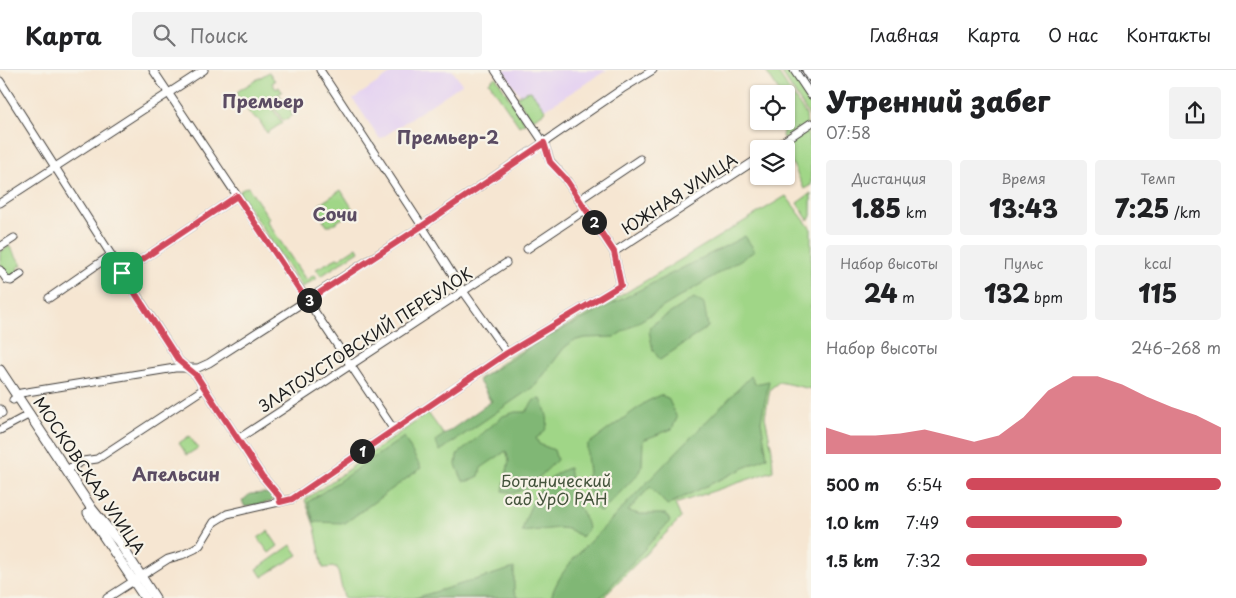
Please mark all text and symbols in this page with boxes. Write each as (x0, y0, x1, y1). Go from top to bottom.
search box (132, 12, 482, 57)
text: Карта (25, 17, 102, 53)
icon: search (150, 21, 178, 49)
text: Поиск (190, 21, 248, 49)
text: Главная (870, 21, 939, 48)
text: Карта (967, 21, 1020, 48)
text: О нас (1048, 21, 1098, 48)
text: Контакты (1126, 21, 1211, 48)
text: Утренний забег (826, 79, 1050, 122)
map controls (750, 85, 795, 185)
button: locate (750, 85, 795, 130)
district label: Премьер (222, 87, 304, 114)
button: share (1169, 87, 1221, 139)
text: 07:58 (826, 120, 871, 144)
district label: Премьер-2 (397, 123, 499, 150)
button: layers (750, 140, 795, 185)
street label: ЮЖНАЯ УЛИЦА (617, 147, 741, 239)
text: Дистанция (852, 168, 926, 189)
text: Время (1001, 168, 1046, 189)
text: Темп (1140, 168, 1176, 189)
text: 1.85 (851, 189, 901, 227)
text: 13:43 (989, 189, 1058, 227)
text: 7:25 (1115, 189, 1170, 227)
district label: Сочи (312, 200, 358, 227)
text: km (901, 202, 927, 223)
text: /km (1170, 202, 1201, 223)
pin: 2 (582, 210, 606, 234)
text: 2 (590, 212, 599, 233)
pin (101, 252, 143, 294)
text: Набор высоты (840, 253, 938, 274)
text: Пульс (1004, 253, 1043, 274)
text: kcal (1144, 253, 1172, 274)
icon: arrive (108, 259, 136, 287)
street label: ЗЛАТОУСТОВСКИЙ ПЕРЕУЛОК (254, 261, 476, 417)
text: 24 (864, 274, 897, 312)
text: 132 (984, 274, 1029, 312)
text: 115 (1138, 274, 1177, 312)
text: m (897, 287, 915, 308)
text: bpm (1029, 287, 1063, 308)
pin: 3 (296, 288, 322, 312)
text: 3 (305, 290, 314, 311)
text: Набор высоты (826, 335, 938, 359)
text: 246–268 m (1131, 335, 1221, 359)
street label: МОСКОВСКАЯ УЛИЦА (28, 391, 152, 559)
pin: 1 (350, 438, 374, 464)
text: 1 (359, 441, 366, 462)
district label: Апельсин (132, 460, 220, 487)
park label: Ботанический сад УрО РАН (501, 468, 611, 510)
text: 500 m (826, 472, 879, 496)
text: 6:54 (906, 472, 943, 496)
text: 1.0 km (826, 510, 879, 534)
text: 7:49 (906, 510, 939, 534)
text: 1.5 km (826, 548, 879, 572)
text: 7:32 (906, 548, 941, 572)

